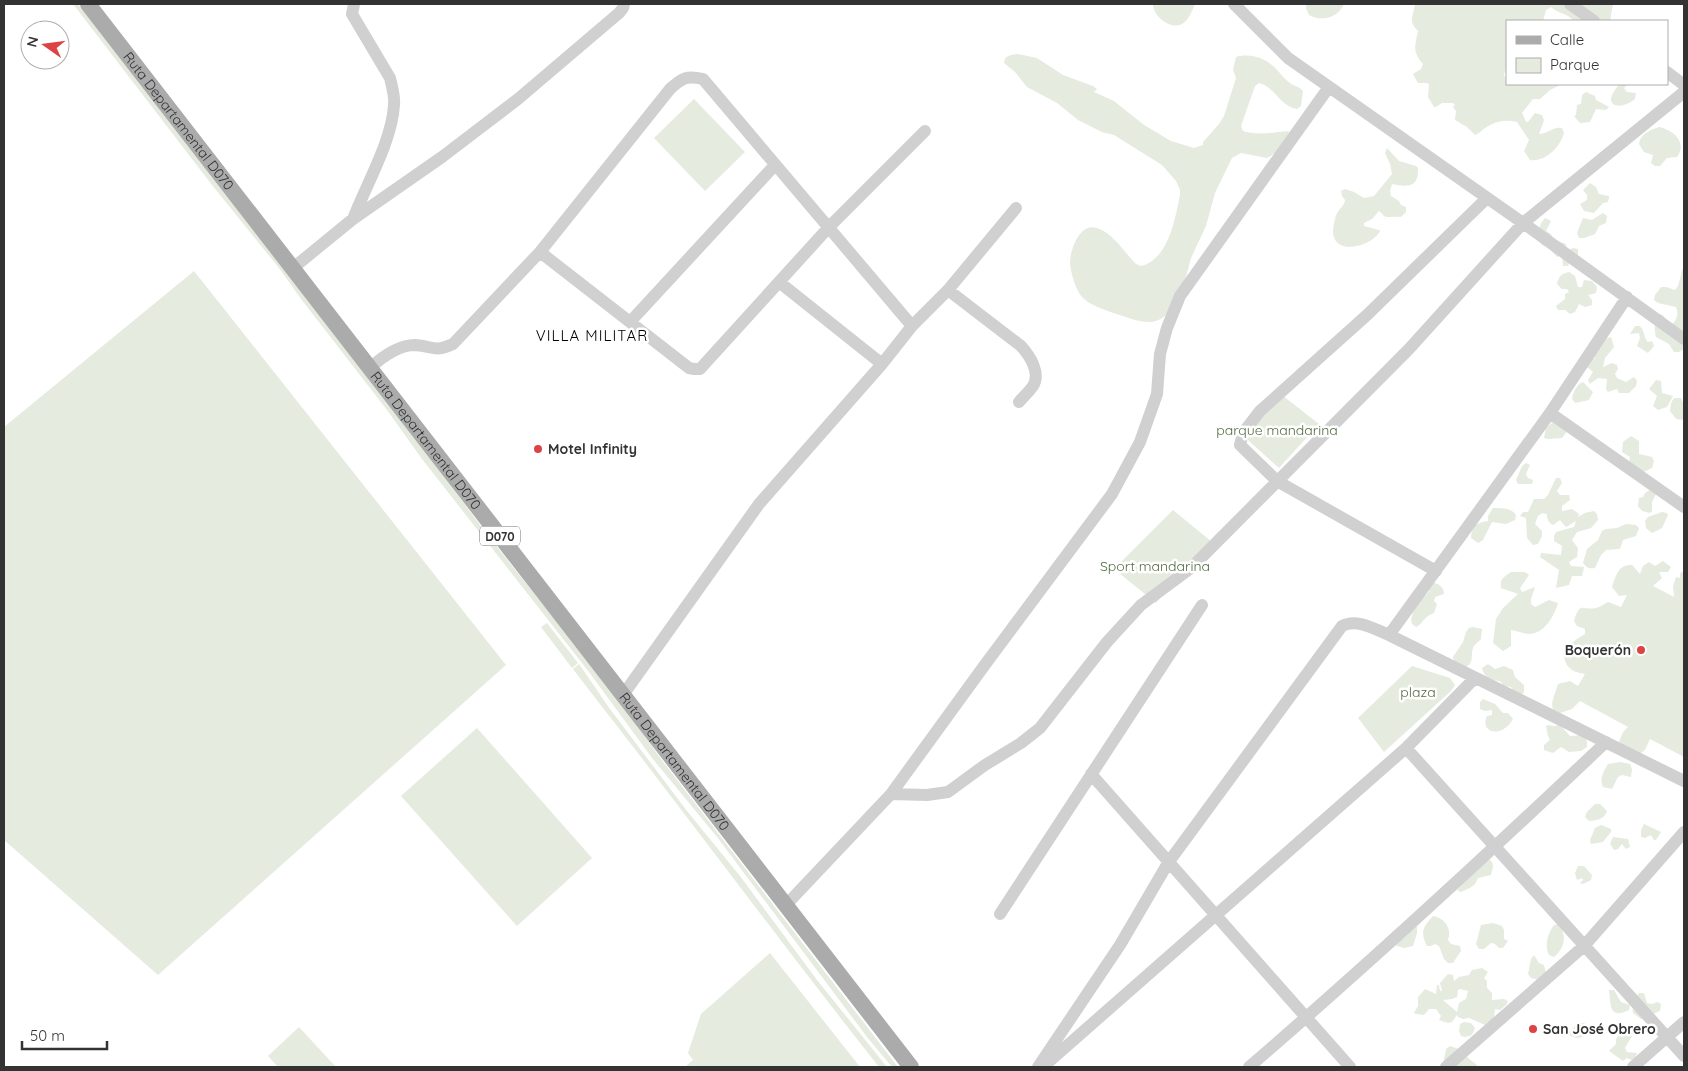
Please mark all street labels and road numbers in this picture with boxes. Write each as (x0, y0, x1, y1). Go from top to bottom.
street label: Ruta Departamental D070 (119, 48, 238, 194)
street label: Ruta Departamental D070 (367, 368, 485, 513)
road number: D070 (480, 526, 520, 546)
street label: Ruta Departamental D070 (615, 689, 734, 834)

